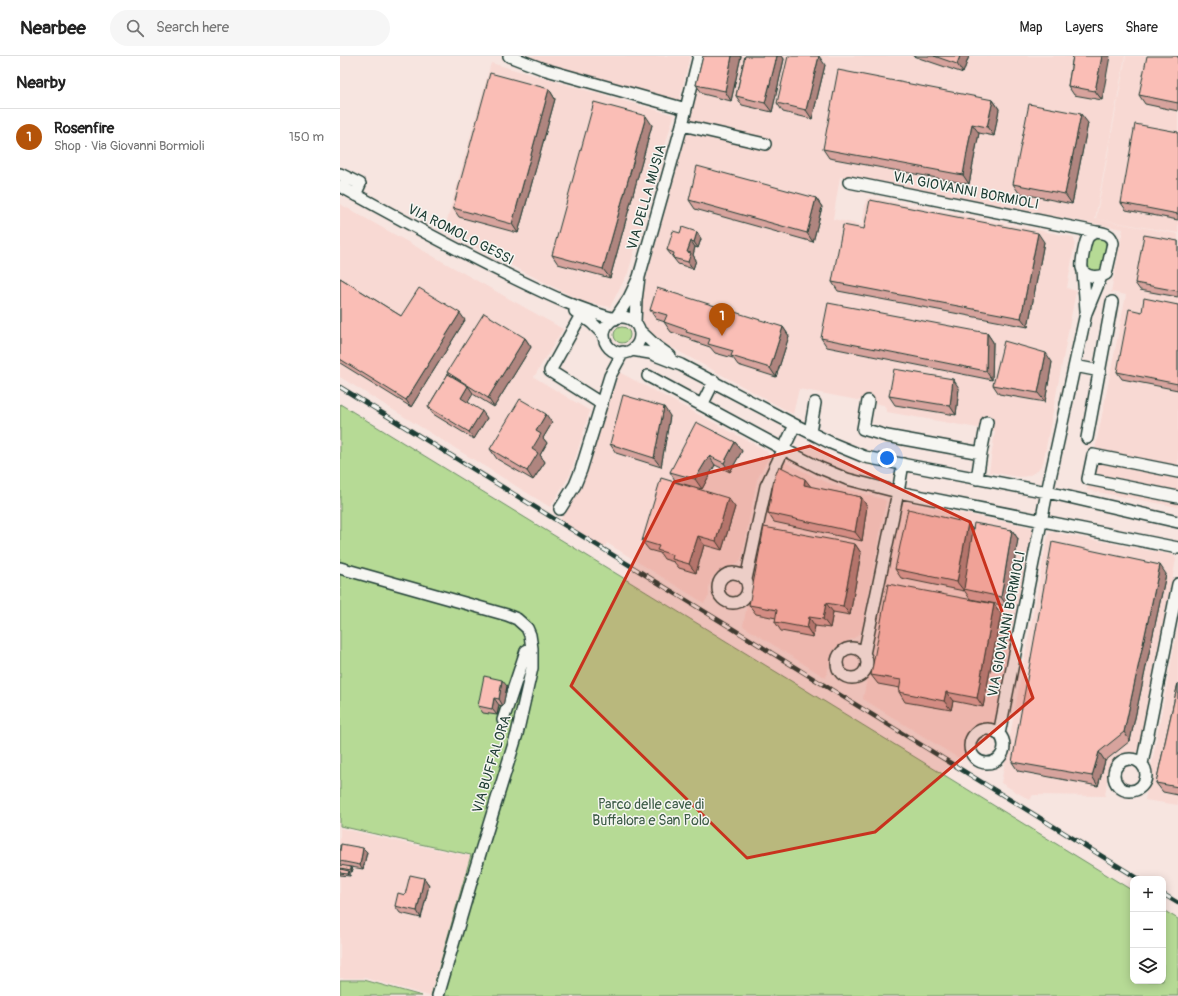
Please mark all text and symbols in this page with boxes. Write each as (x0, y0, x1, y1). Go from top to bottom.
search box (110, 10, 390, 46)
text: Nearbee (20, 16, 86, 40)
icon: search (124, 17, 146, 39)
text: Search here (156, 18, 229, 37)
text: Map (1020, 19, 1043, 36)
text: Layers (1065, 19, 1103, 36)
text: Share (1125, 19, 1158, 36)
text: Nearby (16, 72, 65, 93)
text: Rosenfire (54, 119, 114, 138)
text: 1 (26, 129, 32, 145)
text: 150 m (289, 129, 324, 145)
text: Shop · Via Giovanni Bormioli (54, 138, 204, 154)
street label: VIA DELLA MUSIA (623, 142, 670, 252)
street label: VIA GIOVANNI BORMIOLI (891, 168, 1040, 213)
street label: VIA ROMOLO GESSI (405, 200, 517, 269)
pin: 1 (709, 303, 735, 336)
your location (877, 448, 897, 468)
street label: VIA GIOVANNI BORMIOLI (984, 550, 1029, 699)
street label: VIA BUFFALORA (469, 713, 514, 815)
park label: Parco delle cave di Buffalora e San Polo (592, 796, 710, 829)
map controls (1130, 876, 1166, 984)
button: + (1130, 876, 1166, 912)
button: − (1130, 912, 1166, 948)
button: layers (1130, 948, 1166, 984)

